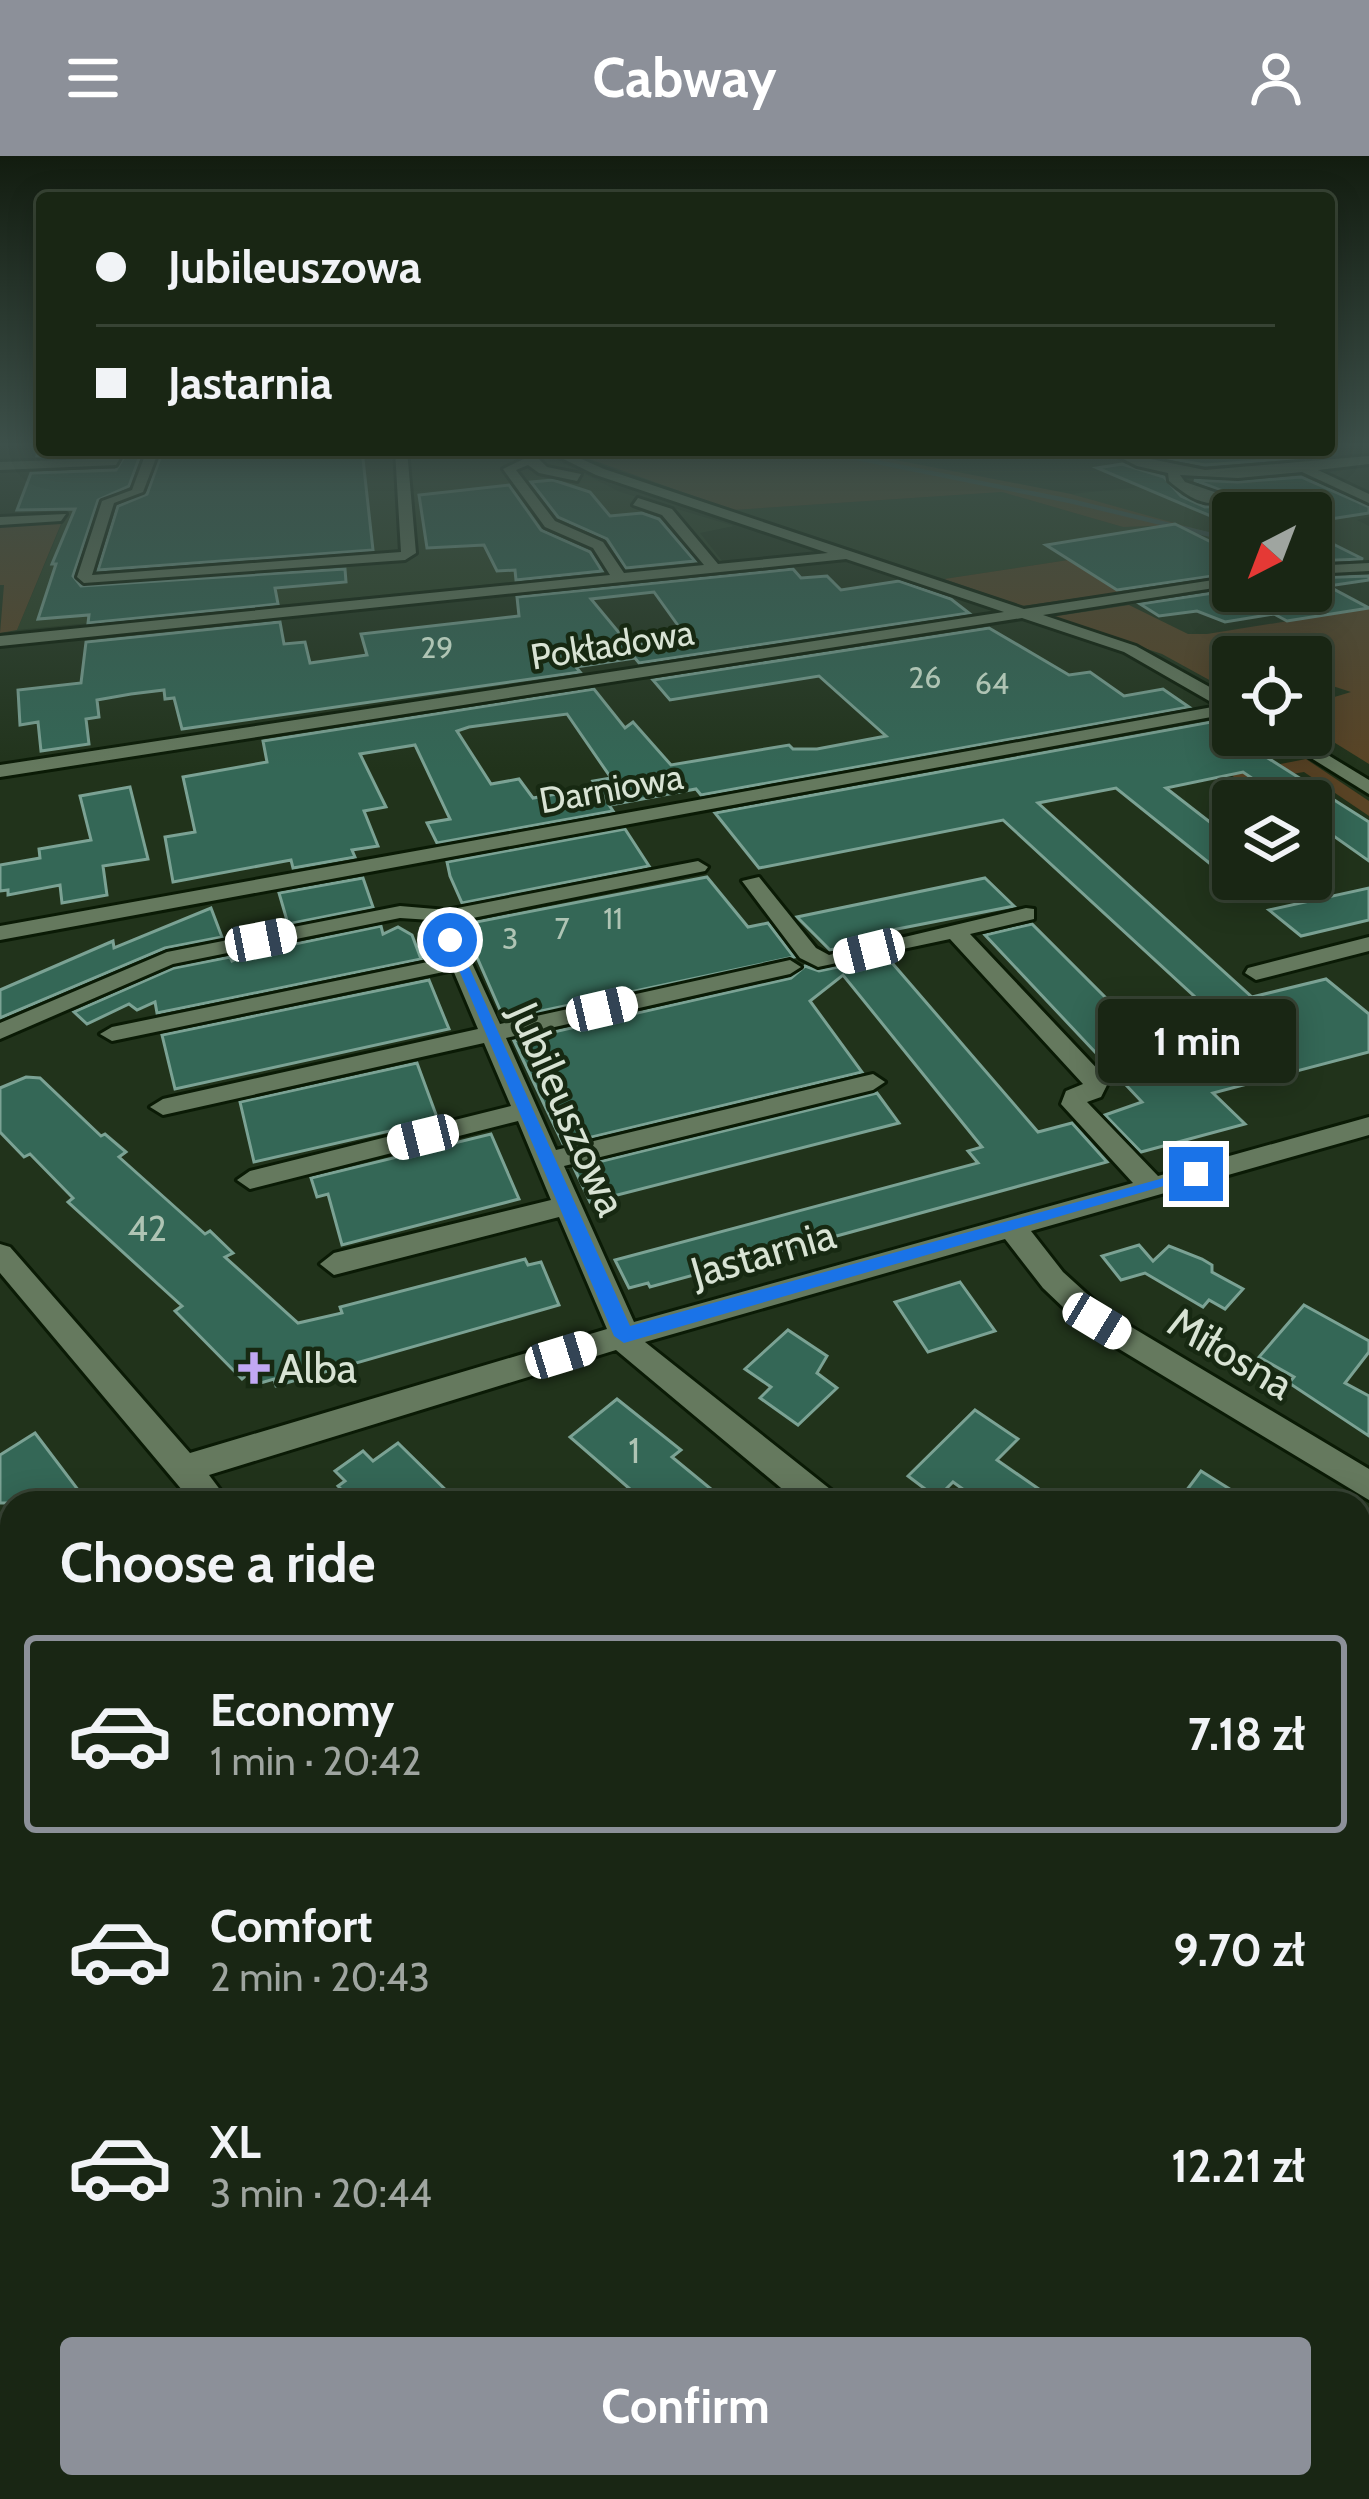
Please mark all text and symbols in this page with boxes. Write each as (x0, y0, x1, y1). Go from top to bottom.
icon: menu (60, 45, 126, 111)
text: Cabway (592, 45, 777, 111)
icon: person (1243, 45, 1309, 111)
text: Jubileuszowa (168, 240, 421, 294)
text: Jastarnia (168, 356, 332, 410)
north arrow (1212, 492, 1332, 612)
map controls (1212, 492, 1332, 900)
street label: Pokładowa (527, 609, 697, 679)
house number: 29 (421, 629, 453, 666)
button: locate (1212, 636, 1332, 756)
house number: 26 (909, 659, 941, 696)
house number: 64 (975, 665, 1009, 702)
street label: Darniowa (536, 754, 686, 822)
button: layers (1212, 780, 1332, 900)
house number: 11 (603, 900, 623, 937)
house number: 7 (554, 910, 570, 947)
route start (423, 913, 477, 967)
car (222, 915, 300, 965)
house number: 3 (502, 920, 518, 957)
car (830, 925, 908, 977)
car (563, 983, 641, 1035)
street label: Jubileuszowa (498, 993, 638, 1224)
callout: 1 min (1097, 1000, 1295, 1084)
text: 1 min (1153, 1017, 1241, 1065)
car (384, 1111, 462, 1163)
route end (1169, 1147, 1223, 1201)
house number: 42 (127, 1206, 167, 1250)
street label: Jastarnia (684, 1208, 841, 1299)
car (1057, 1287, 1137, 1355)
street label: Miłosna (1159, 1296, 1303, 1410)
car (521, 1327, 601, 1383)
place label: Alba (278, 1342, 357, 1394)
marker: Alba (241, 1355, 267, 1381)
house number: 1 (628, 1428, 640, 1472)
text: Choose a ride (60, 1530, 375, 1596)
icon: car (66, 1680, 174, 1788)
text: Economy (210, 1683, 394, 1737)
text: 7.18 zł (1188, 1707, 1305, 1761)
text: 1 min · 20:42 (210, 1737, 421, 1785)
icon: car (66, 1896, 174, 2004)
text: Comfort (210, 1899, 373, 1953)
text: 9.70 zł (1173, 1923, 1305, 1977)
text: 2 min · 20:43 (210, 1953, 430, 2001)
icon: car (66, 2112, 174, 2220)
text: XL (210, 2115, 261, 2169)
text: 12.21 zł (1171, 2139, 1305, 2193)
text: 3 min · 20:44 (210, 2169, 432, 2217)
button: Confirm (60, 2337, 1311, 2475)

